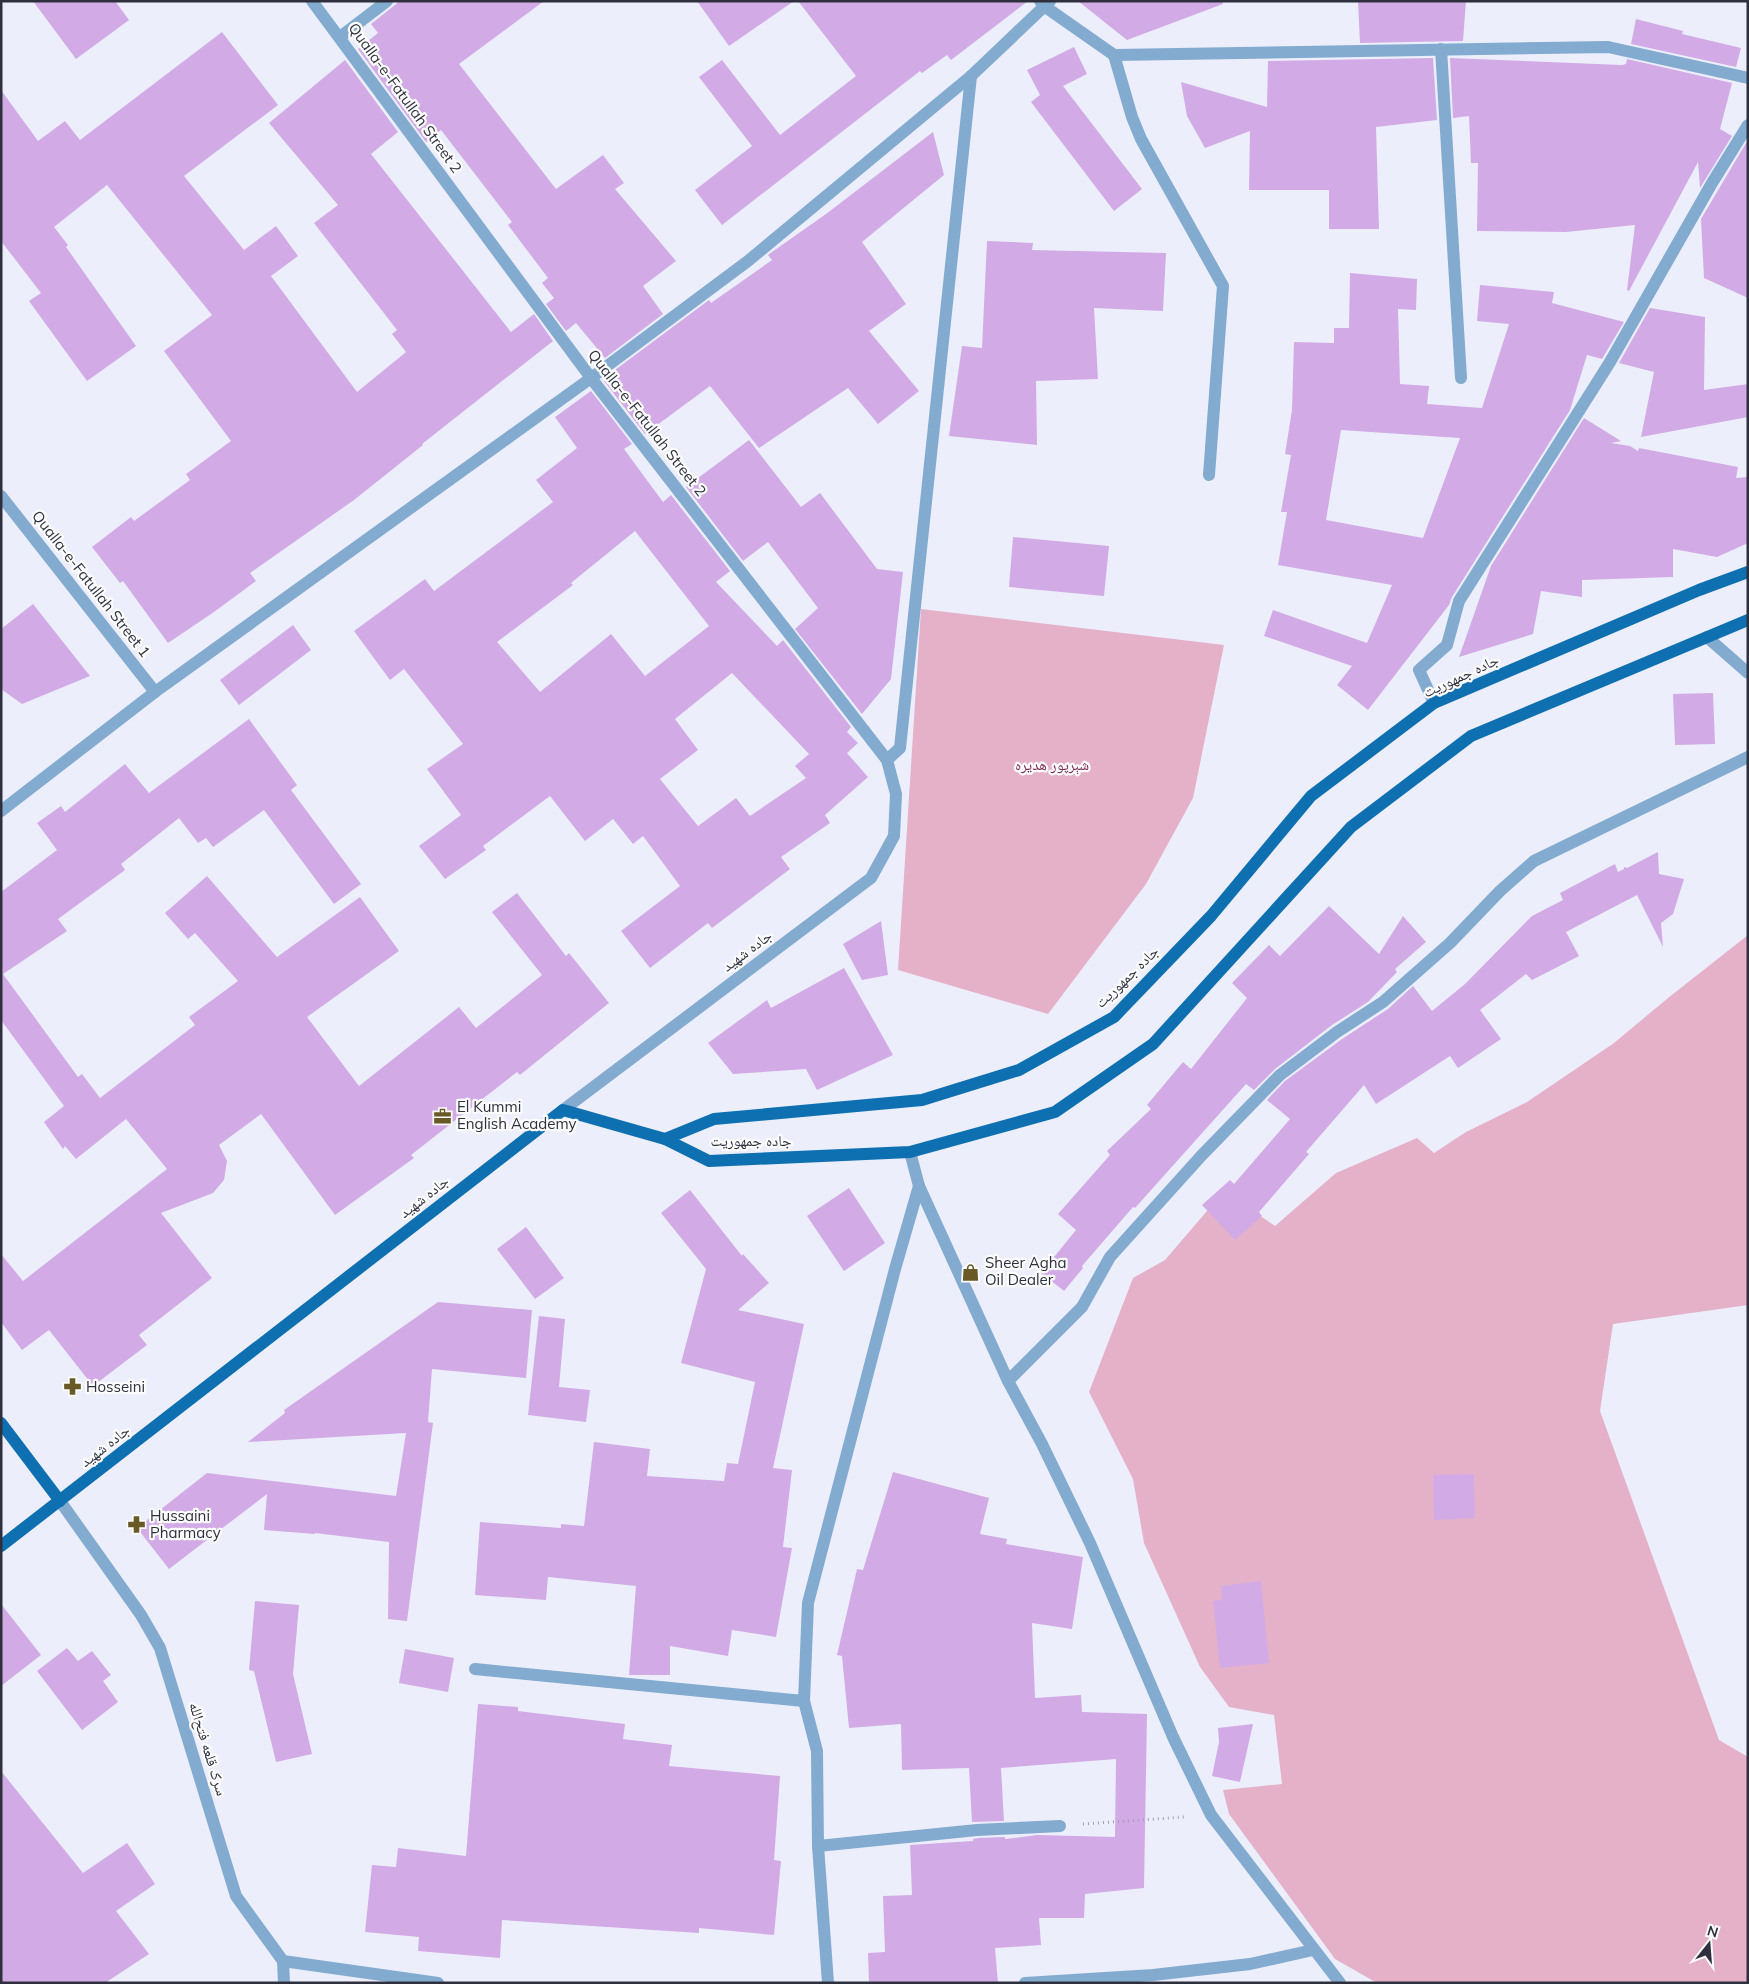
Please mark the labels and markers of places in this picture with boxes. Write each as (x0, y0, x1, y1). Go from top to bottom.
place label: El Kummi English Academy (457, 1097, 577, 1133)
office icon: El Kummi English Academy (433, 1106, 453, 1126)
place label: Sheer Agha Oil Dealer (985, 1253, 1067, 1289)
shop icon: Sheer Agha Oil Dealer (961, 1262, 981, 1282)
pharmacy icon: Hosseini (62, 1377, 82, 1397)
place label: Hosseini (86, 1377, 145, 1396)
place label: Hussaini Pharmacy (150, 1506, 221, 1542)
pharmacy icon: Hussaini Pharmacy (126, 1515, 146, 1535)

